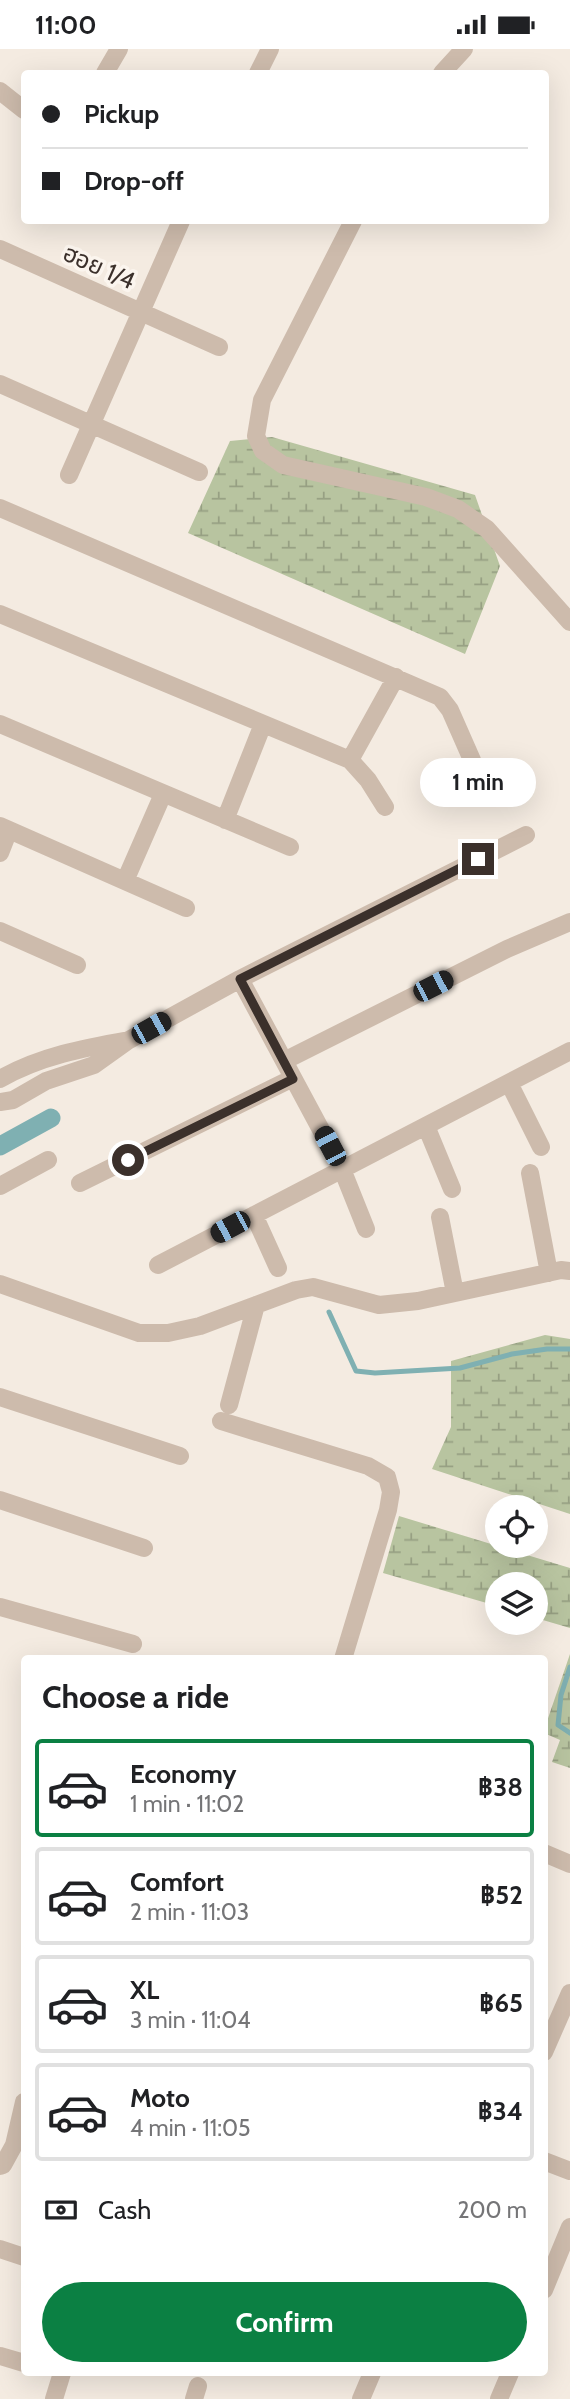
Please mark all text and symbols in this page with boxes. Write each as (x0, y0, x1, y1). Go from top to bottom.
text: 11:00 (35, 9, 97, 41)
text: Pickup (84, 98, 159, 130)
text: Drop-off (84, 165, 184, 197)
street label: ฮอย 1/4 (59, 238, 140, 295)
callout: 1 min (420, 757, 536, 807)
text: 1 min (452, 768, 504, 796)
route end (462, 843, 494, 875)
car (410, 967, 457, 1005)
car (128, 1009, 175, 1047)
car (311, 1123, 350, 1169)
route start (112, 1144, 144, 1176)
car (207, 1208, 254, 1246)
map controls (485, 1495, 548, 1635)
button: locate (485, 1495, 548, 1558)
button: layers (485, 1572, 548, 1635)
text: Choose a ride (42, 1677, 229, 1716)
icon: car (46, 1757, 109, 1820)
text: Economy (130, 1758, 236, 1790)
text: ฿38 (478, 1771, 523, 1803)
text: 1 min · 11:02 (130, 1790, 244, 1818)
icon: car (46, 1865, 109, 1928)
text: Comfort (130, 1866, 224, 1898)
text: ฿52 (480, 1879, 523, 1911)
text: 2 min · 11:03 (130, 1898, 249, 1926)
icon: car (46, 1973, 109, 2036)
text: XL (130, 1974, 159, 2006)
text: ฿65 (479, 1987, 523, 2019)
text: 3 min · 11:04 (130, 2006, 250, 2034)
icon: car (46, 2081, 109, 2144)
text: Moto (130, 2082, 190, 2114)
text: ฿34 (478, 2095, 523, 2127)
text: 4 min · 11:05 (130, 2114, 250, 2142)
icon: cash (42, 2191, 80, 2229)
text: Cash (98, 2194, 151, 2226)
text: 200 m (457, 2196, 527, 2224)
button: Confirm (42, 2282, 527, 2362)

